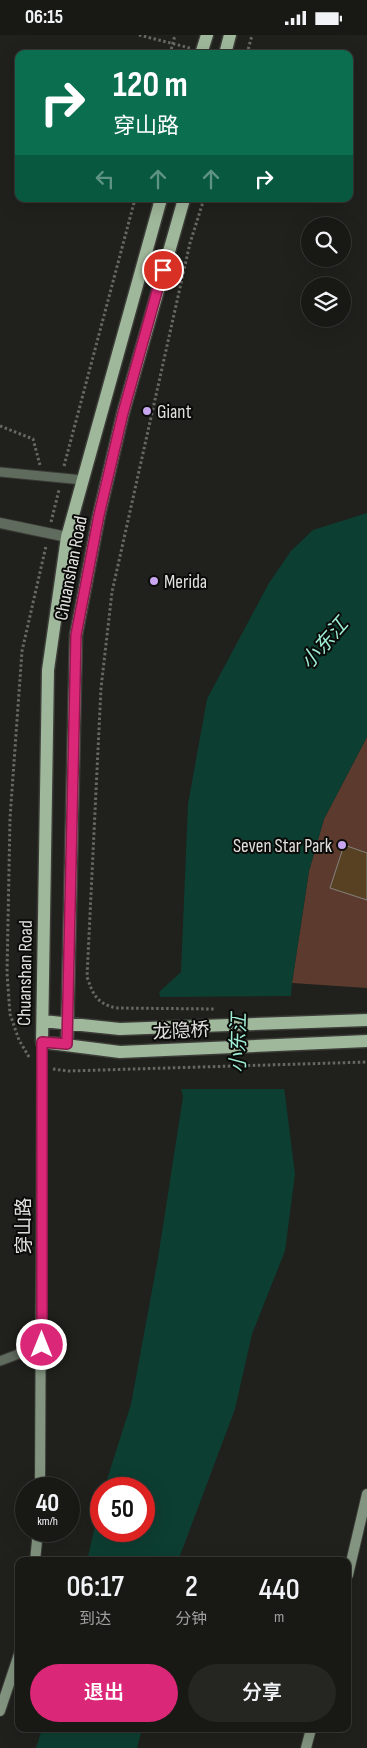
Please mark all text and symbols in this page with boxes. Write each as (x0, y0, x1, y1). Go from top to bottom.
text: 06:15 (25, 6, 63, 29)
text: 120 m (113, 64, 188, 107)
icon: right (30, 70, 95, 135)
text: 穿山路 (113, 113, 179, 140)
icon: left (91, 165, 119, 193)
icon: ahead (144, 165, 172, 193)
icon: ahead (197, 165, 225, 193)
icon: right (250, 165, 278, 193)
map controls (301, 217, 351, 327)
button: search (301, 217, 351, 267)
pin (142, 249, 184, 291)
icon: arrive (149, 256, 177, 284)
button: layers (301, 277, 351, 327)
place label: Giant (157, 401, 192, 424)
marker: Giant (141, 405, 153, 417)
street label: Chuanshan Road (50, 514, 93, 622)
place label: Merida (164, 571, 207, 594)
marker: Merida (148, 575, 160, 587)
water label: 小东江 (296, 612, 355, 674)
place label: Seven Star Park (233, 835, 333, 858)
marker: Seven Star Park (336, 839, 348, 851)
street label: Chuanshan Road (13, 920, 38, 1026)
water label: 小东江 (226, 1011, 252, 1073)
street label: 龙隐桥 (152, 1019, 210, 1044)
street label: 穿山路 (13, 1197, 36, 1255)
position arrow (15, 1318, 67, 1370)
speed limit sign: 50 (90, 1477, 155, 1542)
text: 40 (36, 1488, 59, 1519)
text: km/h (37, 1514, 58, 1529)
text: 06:17 (66, 1569, 124, 1605)
text: 2 (185, 1569, 198, 1605)
text: 440 (259, 1572, 300, 1608)
text: m (274, 1608, 284, 1627)
text: 到达 (79, 1610, 111, 1629)
text: 分钟 (175, 1610, 207, 1629)
button: 退出 (30, 1664, 178, 1722)
button: 分享 (188, 1664, 336, 1722)

